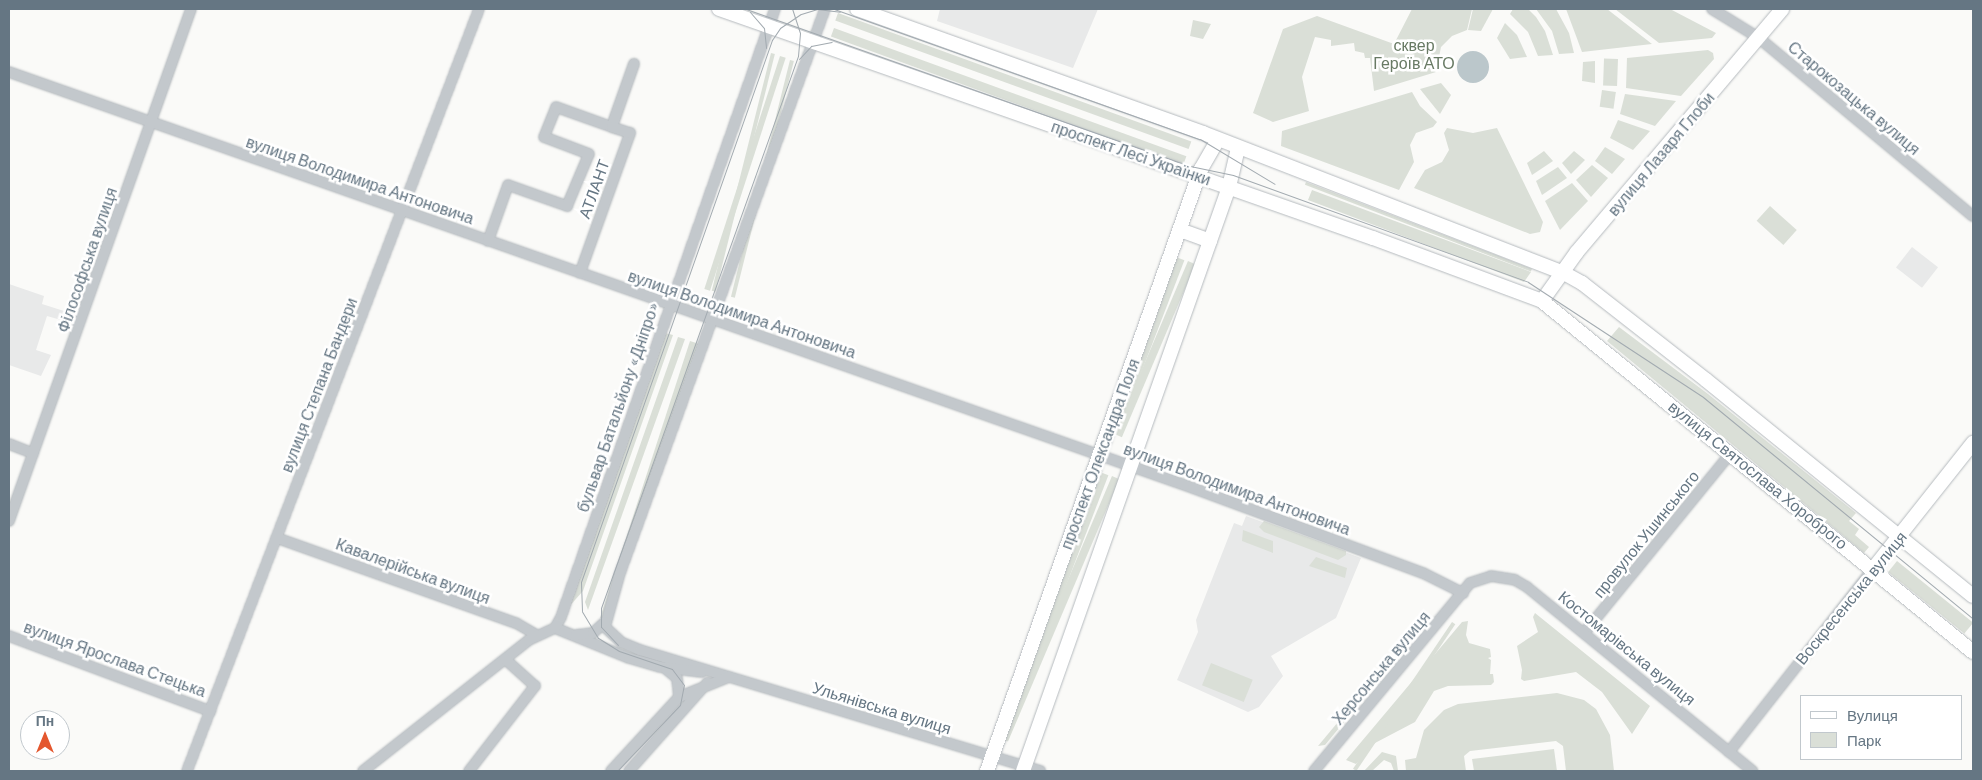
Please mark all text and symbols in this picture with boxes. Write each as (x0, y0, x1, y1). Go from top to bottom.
park label: сквер Героїв АТО (1373, 35, 1455, 73)
street label: Старокозацька вулиця (1784, 37, 1924, 159)
street label: вулиця Лазаря Глоби (1604, 88, 1718, 220)
street label: проспект Лесі Українки (1049, 117, 1213, 189)
street label: вулиця Володимира Антоновича (244, 132, 476, 228)
street label: АТЛАНТ (574, 157, 614, 221)
street label: Філософська вулиця (53, 185, 121, 335)
street label: вулиця Володимира Антоновича (626, 266, 858, 362)
street label: вулиця Степана Бандери (277, 295, 361, 475)
street label: бульвар Батальйону «Дніпро» (573, 299, 663, 515)
street label: проспект Олександра Поля (1057, 356, 1143, 552)
street label: вулиця Святослава Хороброго (1665, 397, 1851, 553)
street label: вулиця Володимира Антоновича (1121, 439, 1353, 539)
street label: провулок Ушинського (1589, 467, 1703, 601)
street label: Воскресенська вулиця (1791, 528, 1911, 668)
street label: Кавалерійська вулиця (333, 534, 493, 608)
street label: Костомарівська вулиця (1555, 587, 1699, 709)
street label: Херсонська вулиця (1328, 607, 1434, 729)
street label: вулиця Ярослава Стецька (21, 617, 209, 701)
street label: Ульянівська вулиця (810, 678, 954, 738)
legend (1800, 695, 1962, 760)
text: Вулиця (1847, 706, 1898, 724)
north arrow (20, 710, 70, 760)
text: Пн (36, 712, 54, 729)
text: Парк (1847, 731, 1881, 749)

